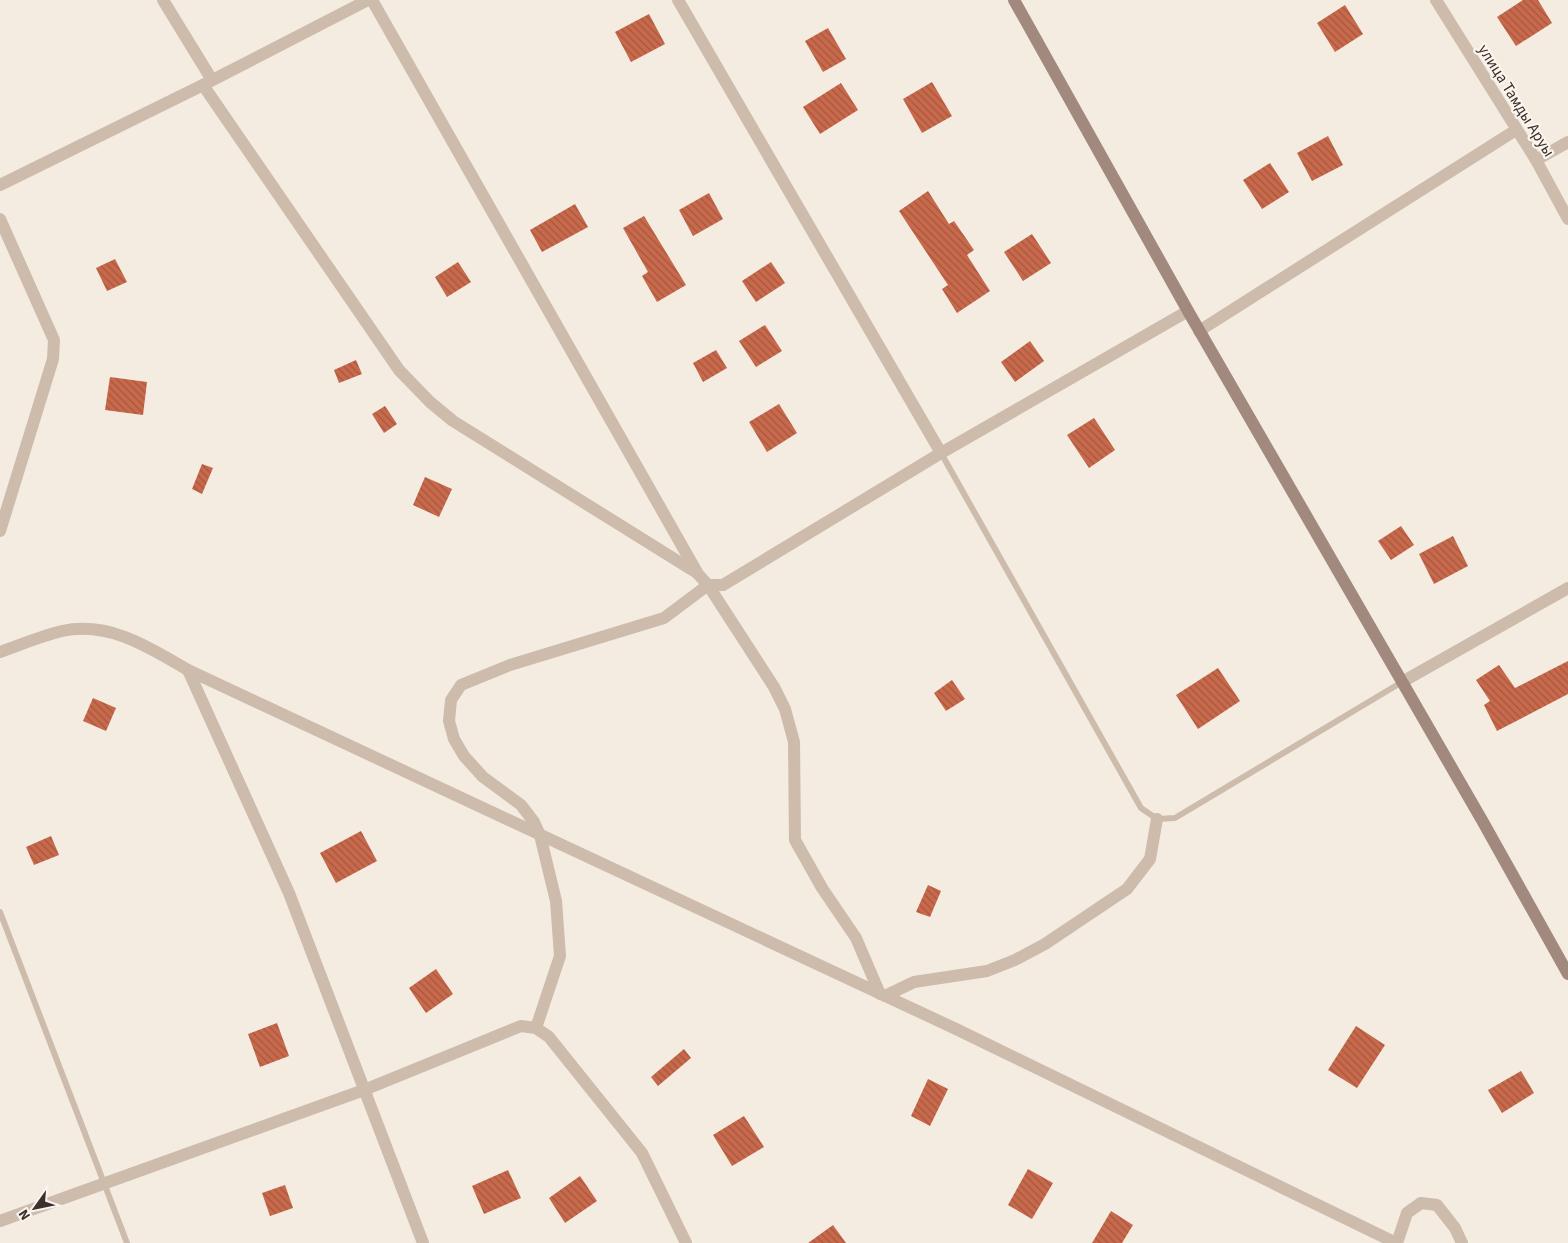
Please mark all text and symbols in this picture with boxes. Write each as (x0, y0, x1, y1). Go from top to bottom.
street label: улица Тамды Аруы (1473, 40, 1560, 161)
north arrow (10, 1183, 60, 1233)
text: N (14, 1205, 36, 1224)

